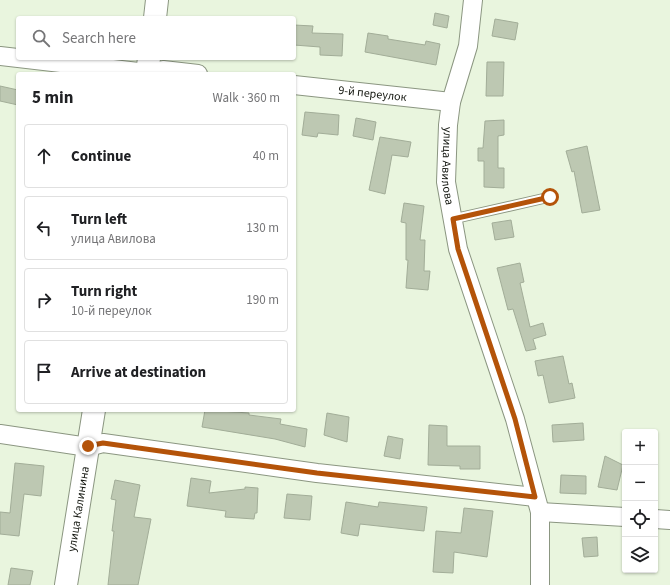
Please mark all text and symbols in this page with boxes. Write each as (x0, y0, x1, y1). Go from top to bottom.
search box (16, 16, 296, 60)
icon: search (30, 27, 52, 49)
text: Search here (62, 28, 136, 49)
street label: 9-й переулок (338, 81, 408, 106)
text: 5 min (32, 86, 73, 110)
text: Walk · 360 m (212, 89, 280, 107)
street label: улица Авилова (437, 127, 458, 206)
icon: ahead (33, 145, 55, 167)
text: Continue (71, 146, 131, 167)
text: 40 m (253, 147, 279, 165)
route start (541, 188, 559, 206)
text: Turn left (71, 209, 127, 230)
icon: left (33, 217, 55, 239)
text: 130 m (246, 219, 279, 237)
text: улица Авилова (71, 230, 156, 248)
text: Turn right (71, 281, 137, 302)
icon: right (33, 289, 55, 311)
text: 190 m (246, 291, 279, 309)
text: 10-й переулок (71, 302, 152, 320)
icon: arrive (33, 361, 55, 383)
text: Arrive at destination (71, 362, 206, 383)
map controls (622, 429, 658, 573)
button: + (622, 429, 658, 465)
route end (79, 437, 97, 455)
street label: улица Калинина (63, 465, 93, 553)
button: − (622, 465, 658, 501)
button: locate (622, 501, 658, 537)
button: layers (622, 537, 658, 573)

